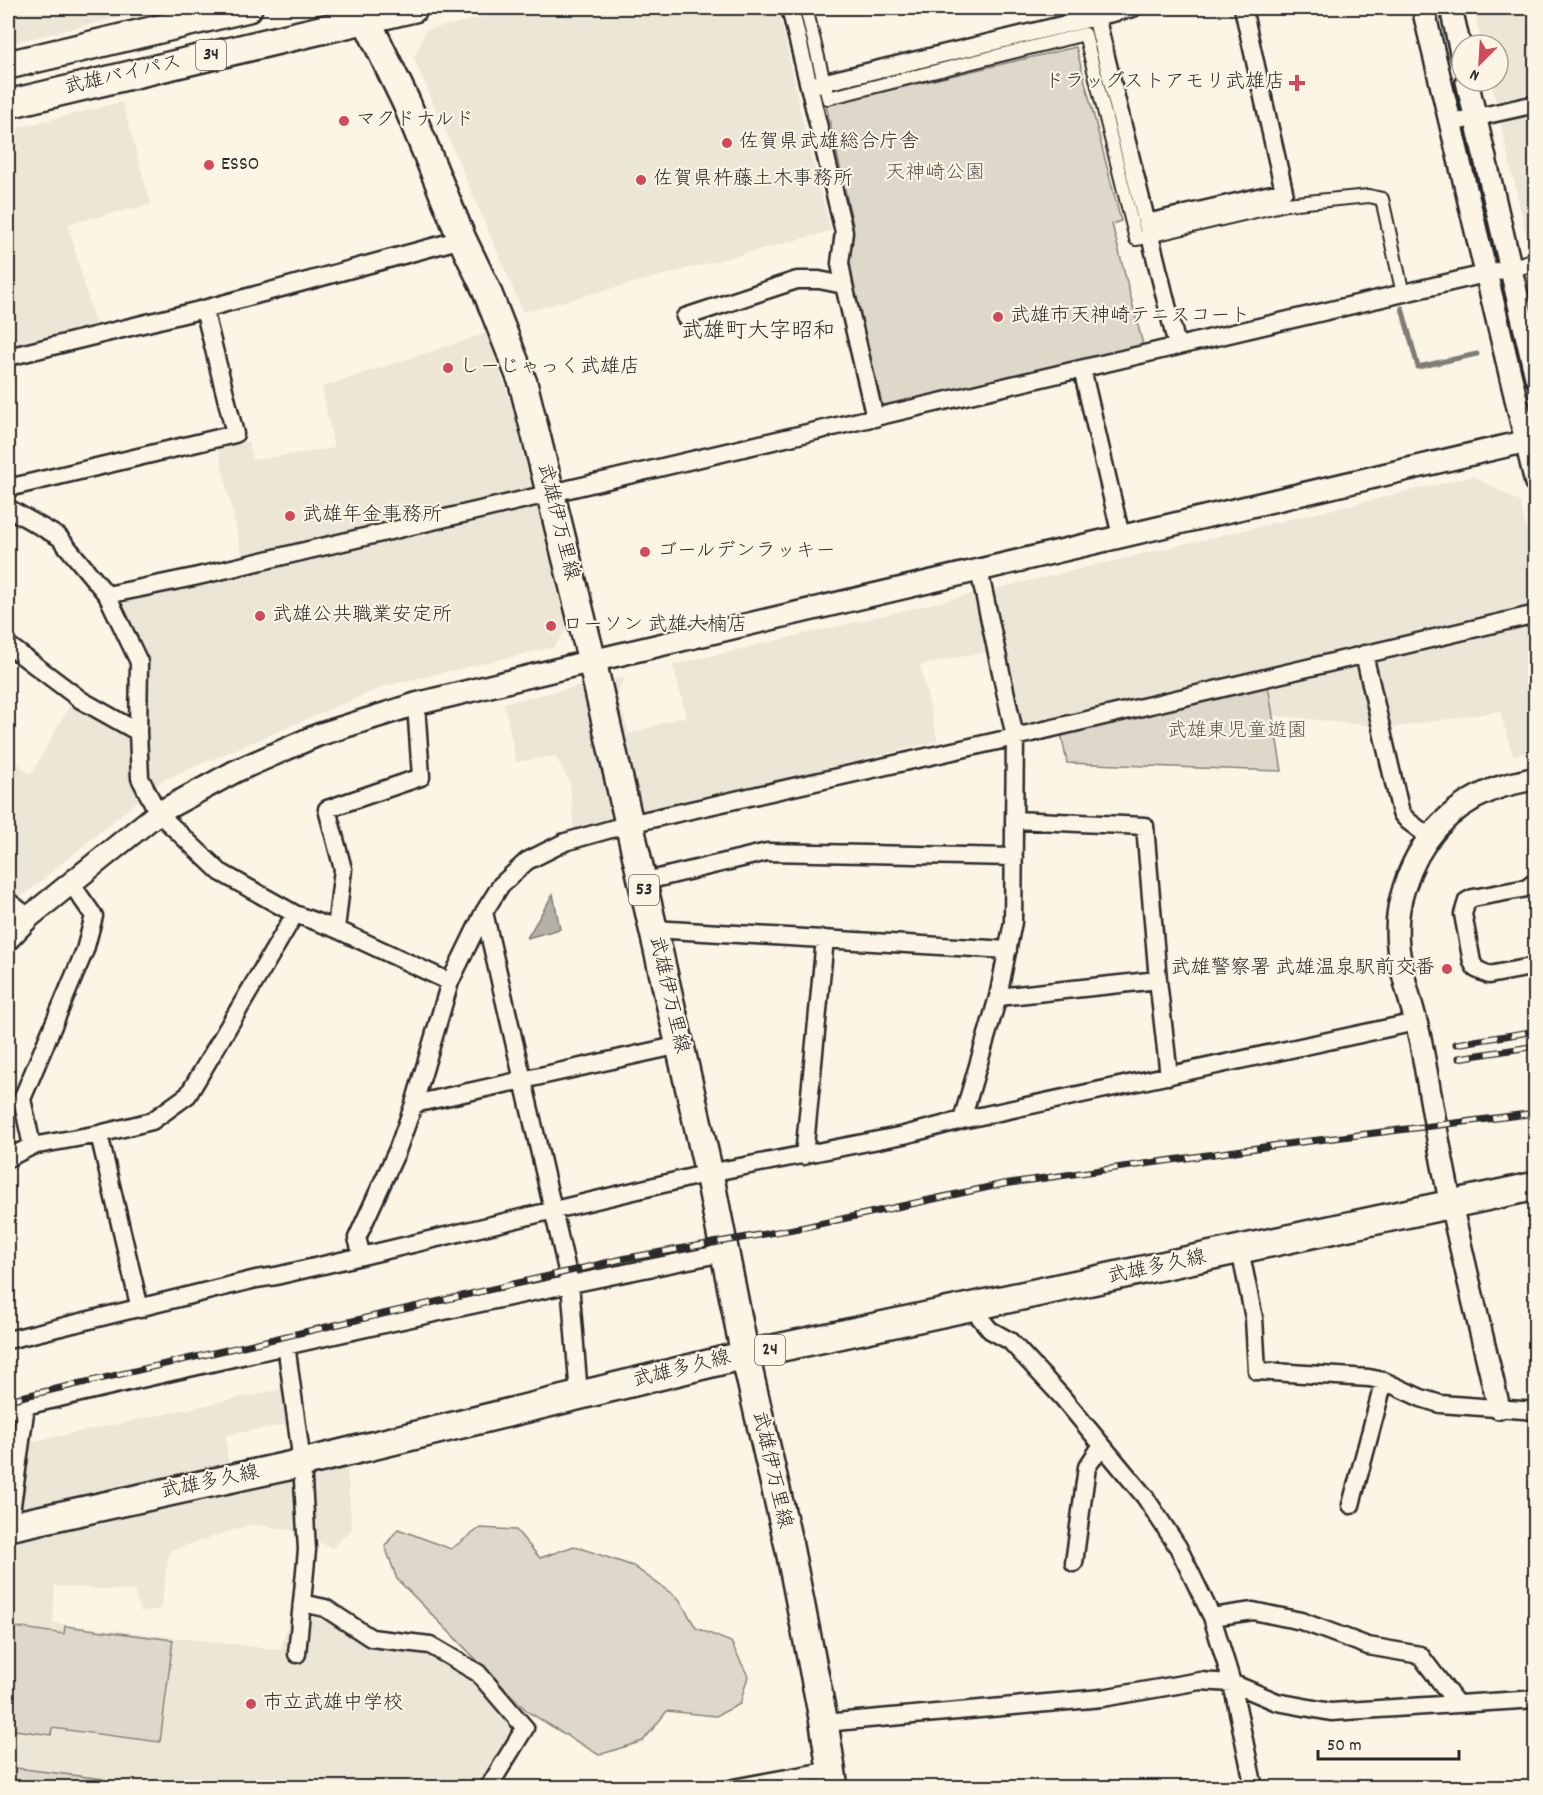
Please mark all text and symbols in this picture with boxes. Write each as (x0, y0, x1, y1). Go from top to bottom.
north arrow (1450, 33, 1510, 93)
road number: 34 (196, 40, 226, 70)
street label: 武雄バイパス (62, 49, 184, 103)
text: N (1467, 62, 1483, 87)
place label: ドラッグストアモリ武雄店 (1045, 69, 1285, 97)
marker: ドラッグストアモリ武雄店 (1290, 76, 1304, 90)
place label: マクドナルド (356, 107, 474, 135)
marker: マクドナルド (337, 114, 351, 128)
place label: 佐賀県武雄総合庁舎 (739, 129, 919, 157)
marker: 佐賀県武雄総合庁舎 (720, 136, 734, 150)
place label: ESSO (221, 151, 259, 179)
marker: ESSO (202, 158, 216, 172)
park label: 天神崎公園 (885, 160, 985, 188)
place label: 佐賀県杵藤土木事務所 (653, 166, 853, 194)
marker: 佐賀県杵藤土木事務所 (634, 173, 648, 187)
place label: 武雄市天神崎テニスコート (1010, 303, 1250, 331)
marker: 武雄市天神崎テニスコート (991, 310, 1005, 324)
district label: 武雄町大字昭和 (681, 317, 835, 348)
place label: しーじゃっく武雄店 (460, 354, 640, 382)
marker: しーじゃっく武雄店 (441, 361, 455, 375)
street label: 武雄伊万里線 (529, 460, 585, 584)
place label: 武雄年金事務所 (302, 502, 442, 530)
marker: 武雄年金事務所 (283, 509, 297, 523)
place label: ゴールデンラッキー (657, 538, 836, 566)
marker: ゴールデンラッキー (638, 545, 652, 559)
place label: 武雄公共職業安定所 (272, 602, 452, 630)
marker: 武雄公共職業安定所 (253, 609, 267, 623)
place label: ローソン 武雄大楠店 (563, 612, 748, 640)
marker: ローソン 武雄大楠店 (544, 619, 558, 633)
park label: 武雄東児童遊園 (1167, 718, 1307, 746)
road number: 53 (629, 875, 659, 905)
street label: 武雄伊万里線 (641, 933, 695, 1057)
place label: 武雄警察署 武雄温泉駅前交番 (1170, 955, 1435, 983)
marker: 武雄警察署 武雄温泉駅前交番 (1440, 962, 1454, 976)
street label: 武雄多久線 (1105, 1244, 1209, 1292)
road number: 24 (755, 1335, 785, 1365)
street label: 武雄多久線 (630, 1344, 734, 1396)
street label: 武雄伊万里線 (744, 1408, 798, 1532)
street label: 武雄多久線 (158, 1459, 262, 1507)
place label: 市立武雄中学校 (263, 1690, 403, 1718)
marker: 市立武雄中学校 (244, 1697, 258, 1711)
scale bar (1318, 1723, 1459, 1761)
text: 50 m (1327, 1734, 1362, 1759)

